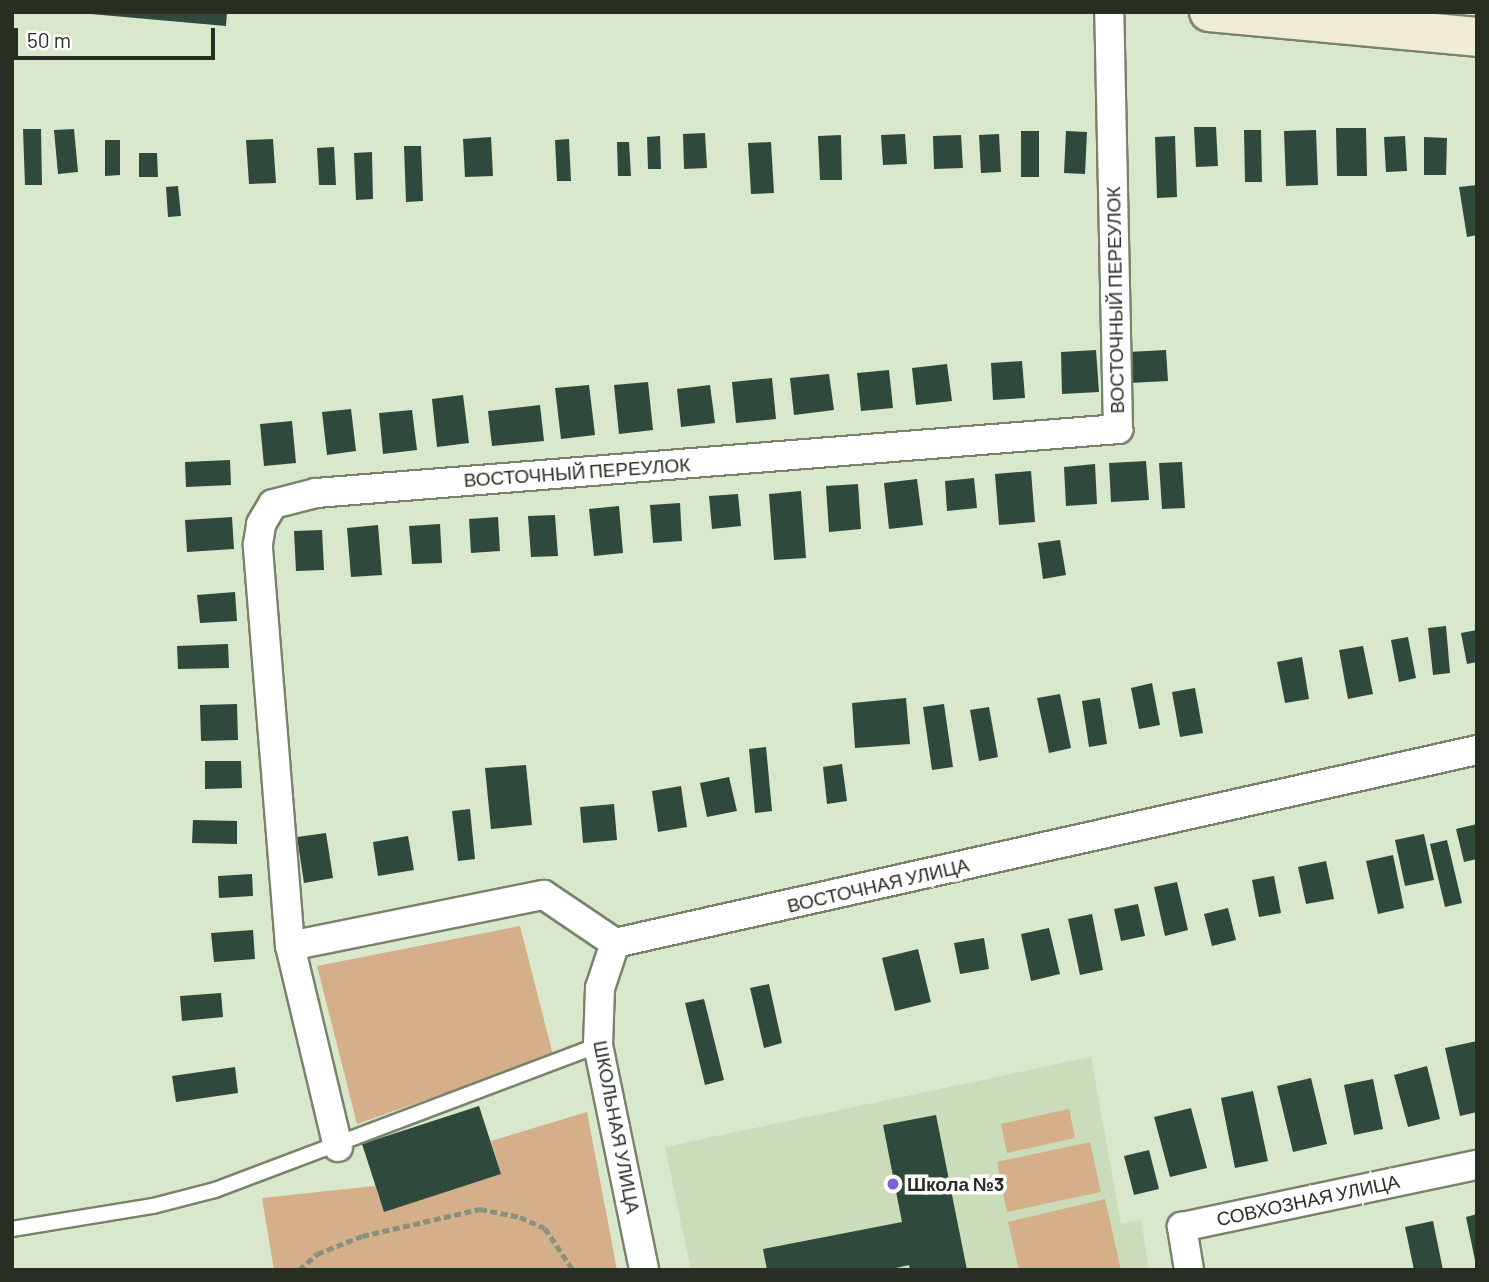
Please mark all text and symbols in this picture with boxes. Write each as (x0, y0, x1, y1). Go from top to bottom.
scale bar (18, 14, 219, 58)
text: 50 m (27, 27, 71, 52)
street label: ВОСТОЧНЫЙ ПЕРЕУЛОК (1102, 186, 1128, 414)
street label: ВОСТОЧНЫЙ ПЕРЕУЛОК (463, 453, 691, 491)
street label: ВОСТОЧНАЯ УЛИЦА (785, 853, 971, 917)
street label: ШКОЛЬНАЯ УЛИЦА (589, 1038, 645, 1216)
street label: СОВХОЗНАЯ УЛИЦА (1214, 1169, 1402, 1231)
place label: Школа №3 (907, 1173, 1004, 1195)
marker: Школа №3 (885, 1176, 901, 1192)

